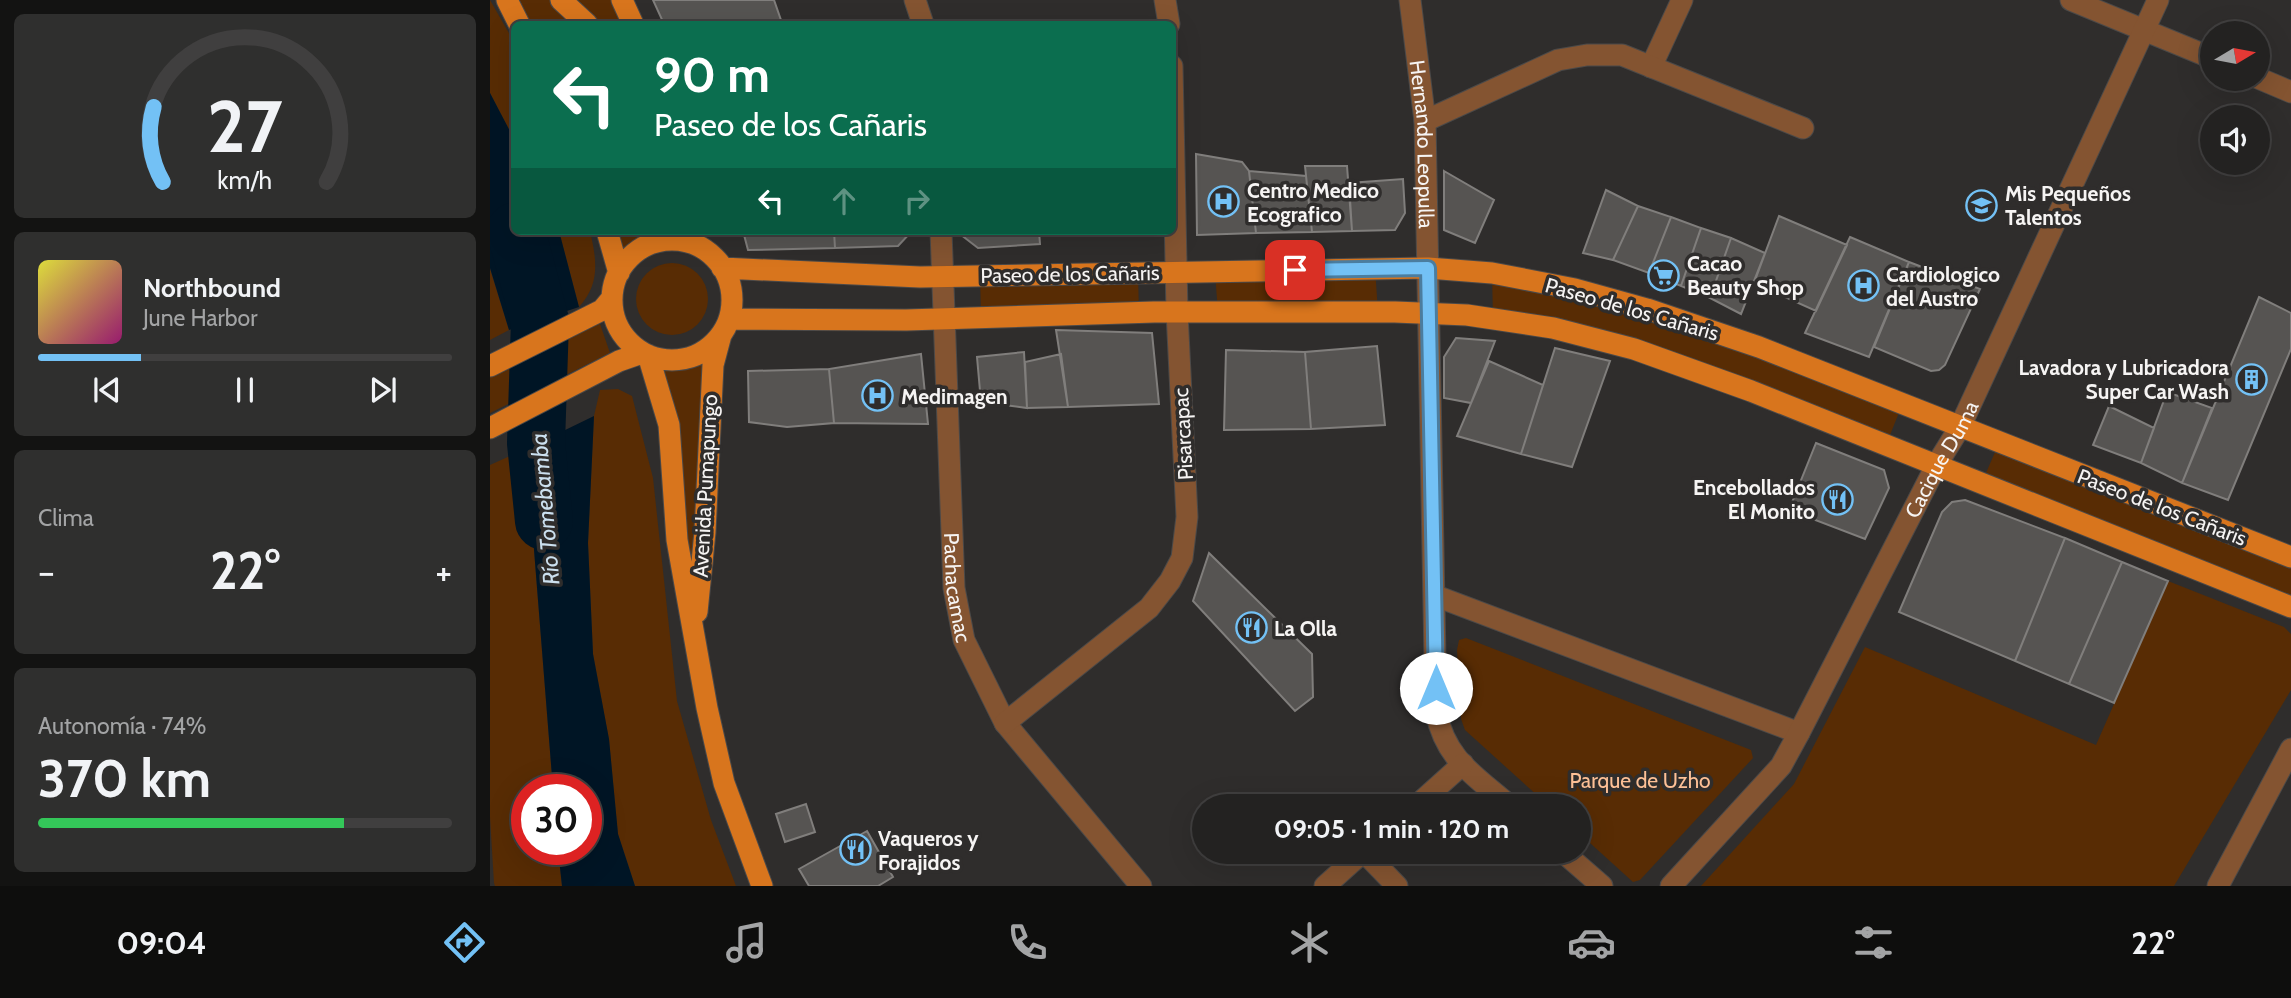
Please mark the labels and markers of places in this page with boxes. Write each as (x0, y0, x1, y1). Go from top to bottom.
place label: Centro Medico Ecografico (1247, 178, 1379, 227)
place label: Mis Pequeños Talentos (2005, 181, 2131, 230)
hospital icon: Centro Medico Ecografico (1207, 185, 1241, 219)
school or university icon: Mis Pequeños Talentos (1965, 188, 1999, 222)
pin (1265, 240, 1325, 300)
place label: Cacao Beauty Shop (1687, 251, 1804, 300)
supermarket icon: Cacao Beauty Shop (1647, 258, 1681, 292)
place label: Cardiologico del Austro (1886, 262, 2000, 311)
hospital icon: Cardiologico del Austro (1846, 269, 1880, 303)
place label: Lavadora y Lubricadora Super Car Wash (2019, 355, 2230, 404)
building icon: Lavadora y Lubricadora Super Car Wash (2235, 362, 2269, 396)
hospital icon: Medimagen (861, 379, 895, 413)
place label: Medimagen (901, 384, 1008, 409)
place label: Encebollados El Monito (1693, 475, 1815, 524)
restaurant icon: Encebollados El Monito (1821, 482, 1855, 516)
restaurant icon: La Olla (1234, 611, 1268, 645)
place label: La Olla (1274, 616, 1338, 641)
place label: Vaqueros y Forajidos (878, 826, 979, 875)
restaurant icon: Vaqueros y Forajidos (838, 833, 872, 867)

